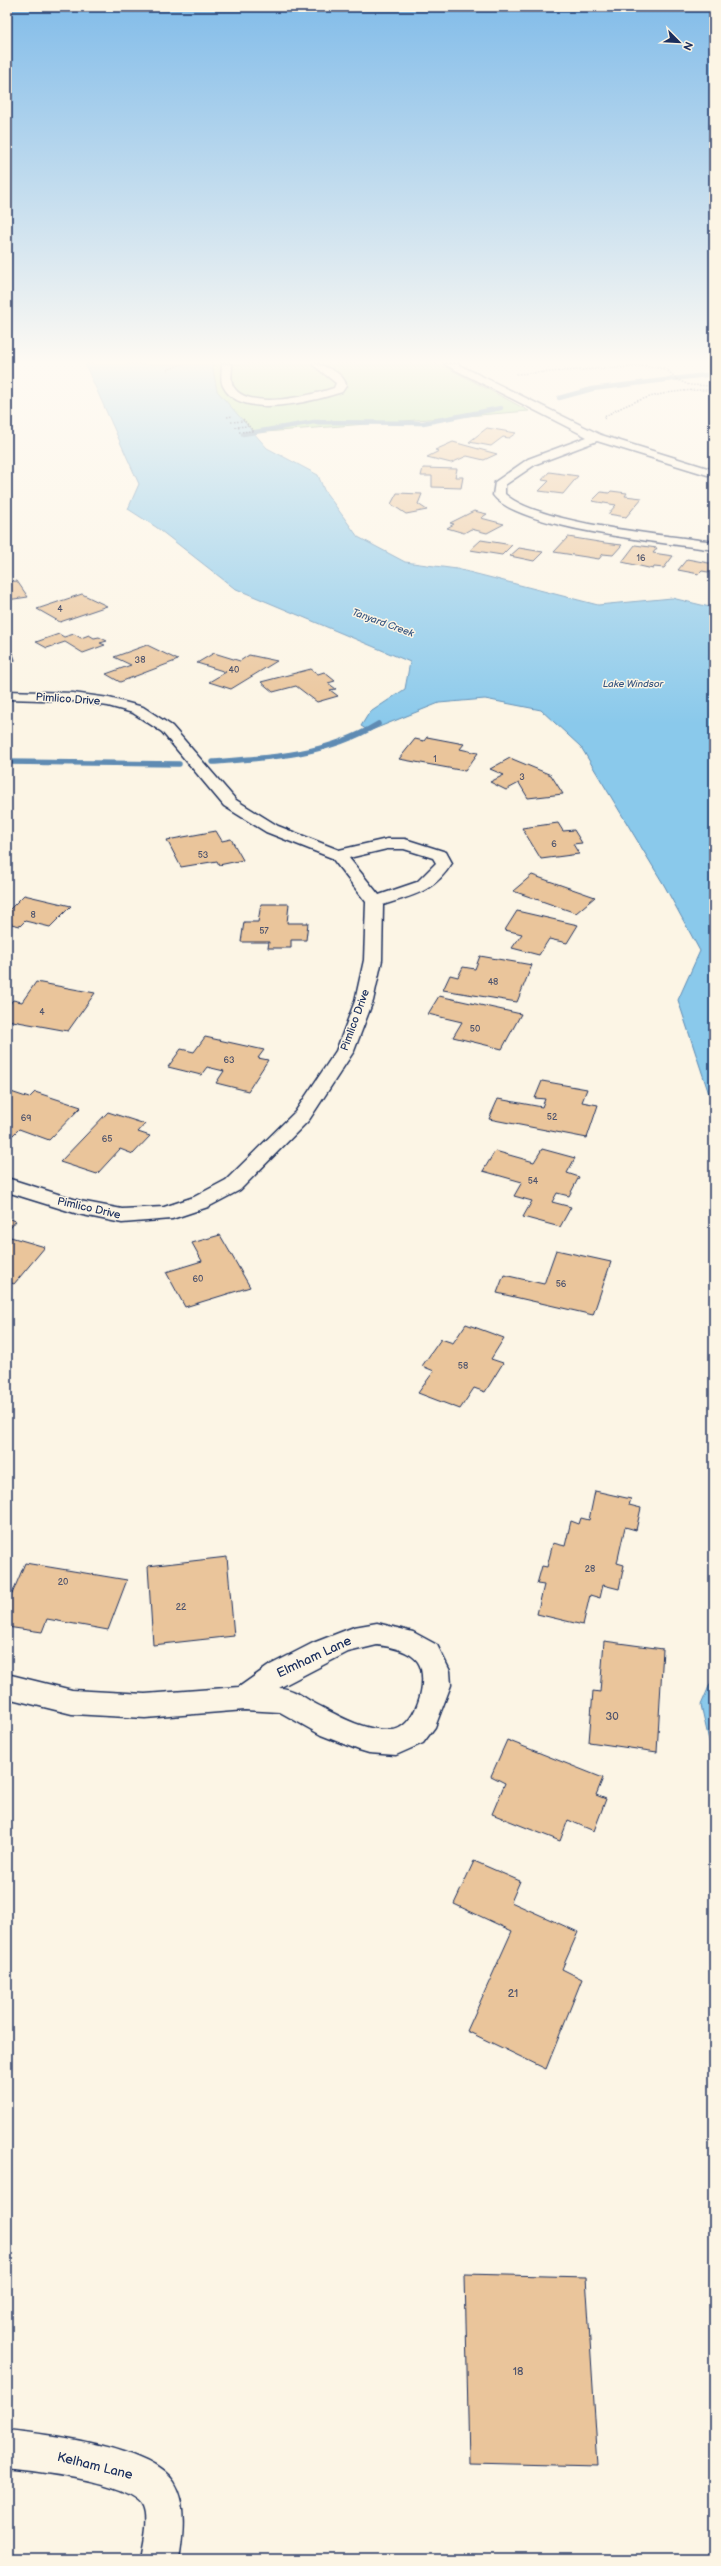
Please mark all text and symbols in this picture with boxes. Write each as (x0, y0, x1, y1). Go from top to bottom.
north arrow (659, 22, 699, 62)
text: N (680, 39, 695, 52)
house number: 16 (637, 553, 646, 564)
house number: 4 (57, 604, 63, 615)
water label: Tanyard Creek (350, 606, 417, 640)
house number: 38 (135, 655, 145, 666)
house number: 40 (229, 665, 239, 676)
water label: Lake Windsor (603, 678, 665, 690)
street label: Pimlico Drive (35, 690, 101, 708)
house number: 1 (433, 754, 437, 765)
house number: 3 (519, 772, 525, 783)
house number: 6 (551, 839, 557, 850)
house number: 53 (198, 850, 209, 861)
house number: 8 (30, 910, 36, 921)
house number: 57 (259, 926, 269, 937)
house number: 48 (488, 977, 498, 988)
street label: Pimlico Drive (338, 987, 372, 1053)
house number: 4 (39, 1007, 45, 1018)
house number: 50 (470, 1024, 480, 1035)
house number: 63 (223, 1055, 235, 1066)
house number: 52 (547, 1112, 558, 1123)
house number: 69 (21, 1113, 31, 1124)
house number: 65 (102, 1134, 112, 1145)
house number: 54 (528, 1176, 539, 1187)
street label: Pimlico Drive (56, 1194, 122, 1222)
house number: 60 (193, 1274, 203, 1285)
house number: 56 (556, 1279, 567, 1290)
house number: 58 (458, 1361, 468, 1372)
house number: 28 (585, 1564, 595, 1575)
house number: 20 (58, 1577, 68, 1588)
house number: 22 (176, 1602, 187, 1613)
street label: Elmham Lane (274, 1633, 354, 1681)
house number: 30 (605, 1710, 619, 1723)
house number: 21 (508, 1987, 518, 2000)
house number: 18 (513, 2365, 523, 2378)
street label: Kelham Lane (56, 2449, 135, 2483)

